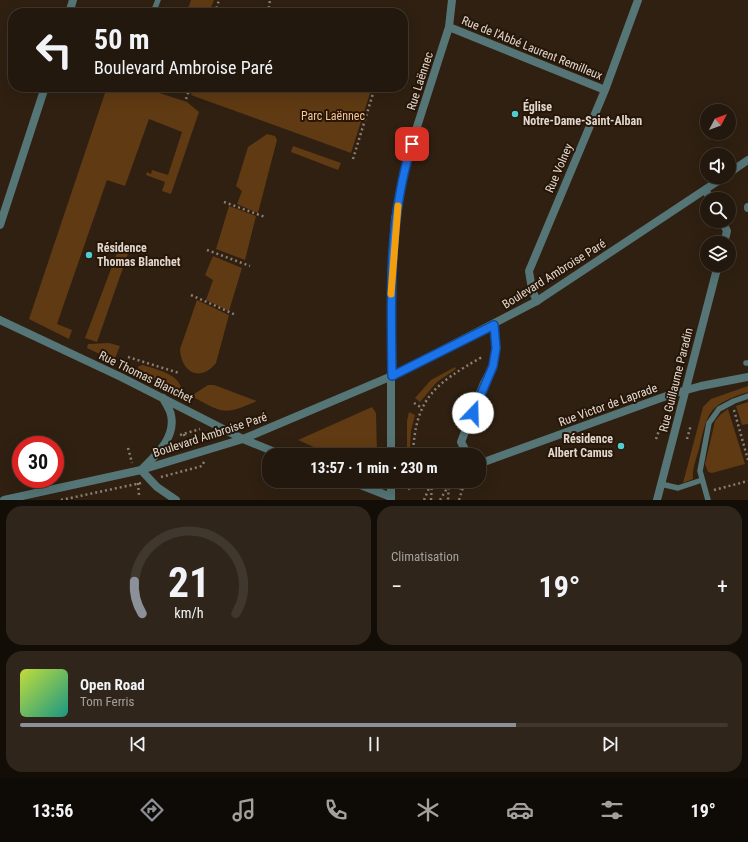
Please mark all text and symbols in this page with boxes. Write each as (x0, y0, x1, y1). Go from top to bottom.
street label: Rue de l'Abbé Laurent Remilleux (460, 13, 604, 83)
text: 50 m (94, 23, 150, 56)
icon: left (28, 24, 80, 76)
street label: Rue Laënnec (404, 50, 436, 112)
text: Boulevard Ambroise Paré (94, 57, 273, 78)
place label: Église Notre-Dame-Saint-Alban (523, 99, 642, 128)
north arrow (700, 104, 736, 140)
map controls (700, 104, 736, 272)
park label: Parc Laënnec (301, 109, 365, 123)
marker: Église Notre-Dame-Saint-Alban (510, 109, 520, 119)
pin (395, 127, 429, 161)
icon: arrive (401, 133, 423, 155)
street label: Rue Volney (542, 141, 576, 195)
button: sound (700, 148, 736, 184)
button: search (700, 192, 736, 228)
street label: Boulevard Ambroise Paré (500, 236, 609, 312)
button: layers (700, 236, 736, 272)
place label: Résidence Thomas Blanchet (97, 241, 181, 269)
marker: Résidence Thomas Blanchet (84, 250, 94, 260)
street label: Rue Guillaume Paradin (656, 326, 696, 433)
street label: Rue Thomas Blanchet (97, 348, 196, 406)
street label: Rue Victor de Laprade (557, 381, 660, 429)
position arrow (452, 392, 494, 434)
street label: Boulevard Ambroise Paré (151, 410, 269, 460)
place label: Résidence Albert Camus (548, 432, 614, 460)
speed limit sign: 30 (12, 436, 64, 488)
marker: Résidence Albert Camus (616, 441, 626, 451)
text: 13:57 · 1 min · 230 m (310, 459, 438, 477)
text: Climatisation (391, 549, 459, 564)
text: 21 (167, 557, 210, 606)
text: 19° (539, 569, 581, 604)
text: − (391, 574, 402, 599)
text: + (717, 574, 728, 599)
text: km/h (174, 604, 203, 620)
text: Open Road (80, 676, 145, 694)
text: Tom Ferris (80, 694, 134, 709)
icon: previous (127, 733, 149, 755)
icon: pause (363, 733, 385, 755)
icon: next (599, 733, 621, 755)
icon: directions (138, 796, 166, 824)
icon: music (230, 796, 258, 824)
icon: phone (322, 796, 350, 824)
icon: climate (414, 796, 442, 824)
icon: car (506, 796, 534, 824)
icon: filters (598, 796, 626, 824)
text: 13:56 (32, 800, 73, 821)
text: 19° (691, 800, 716, 821)

